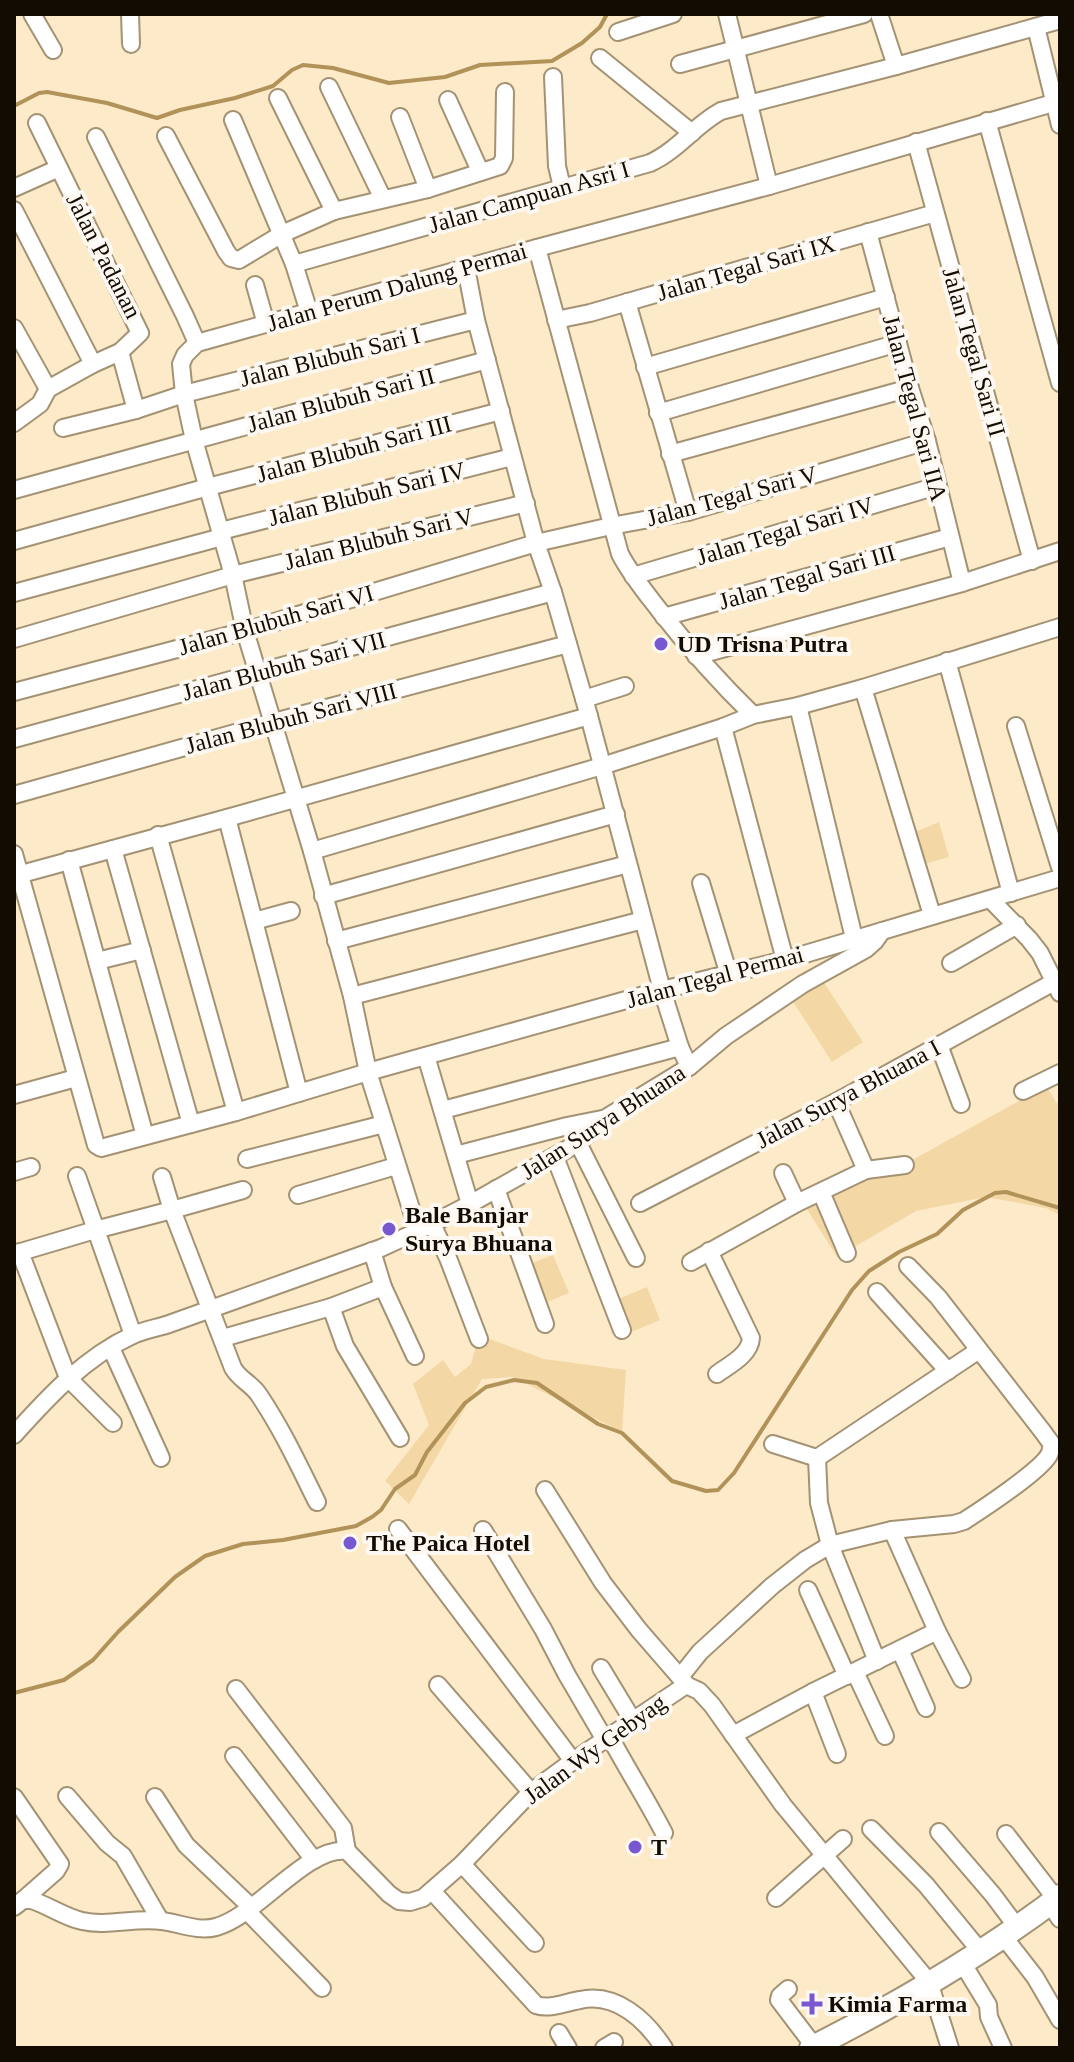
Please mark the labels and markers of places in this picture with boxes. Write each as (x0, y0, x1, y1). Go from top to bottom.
place label: UD Trisna Putra (677, 631, 848, 657)
marker: UD Trisna Putra (652, 635, 670, 653)
place label: Bale Banjar Surya Bhuana (405, 1202, 552, 1256)
marker: Bale Banjar Surya Bhuana (380, 1220, 398, 1238)
place label: The Paica Hotel (366, 1530, 530, 1556)
marker: The Paica Hotel (341, 1534, 359, 1552)
place label: T (651, 1834, 667, 1860)
marker: T (626, 1838, 644, 1856)
place label: Kimia Farma (828, 1991, 967, 2017)
marker: Kimia Farma (803, 1995, 821, 2013)

